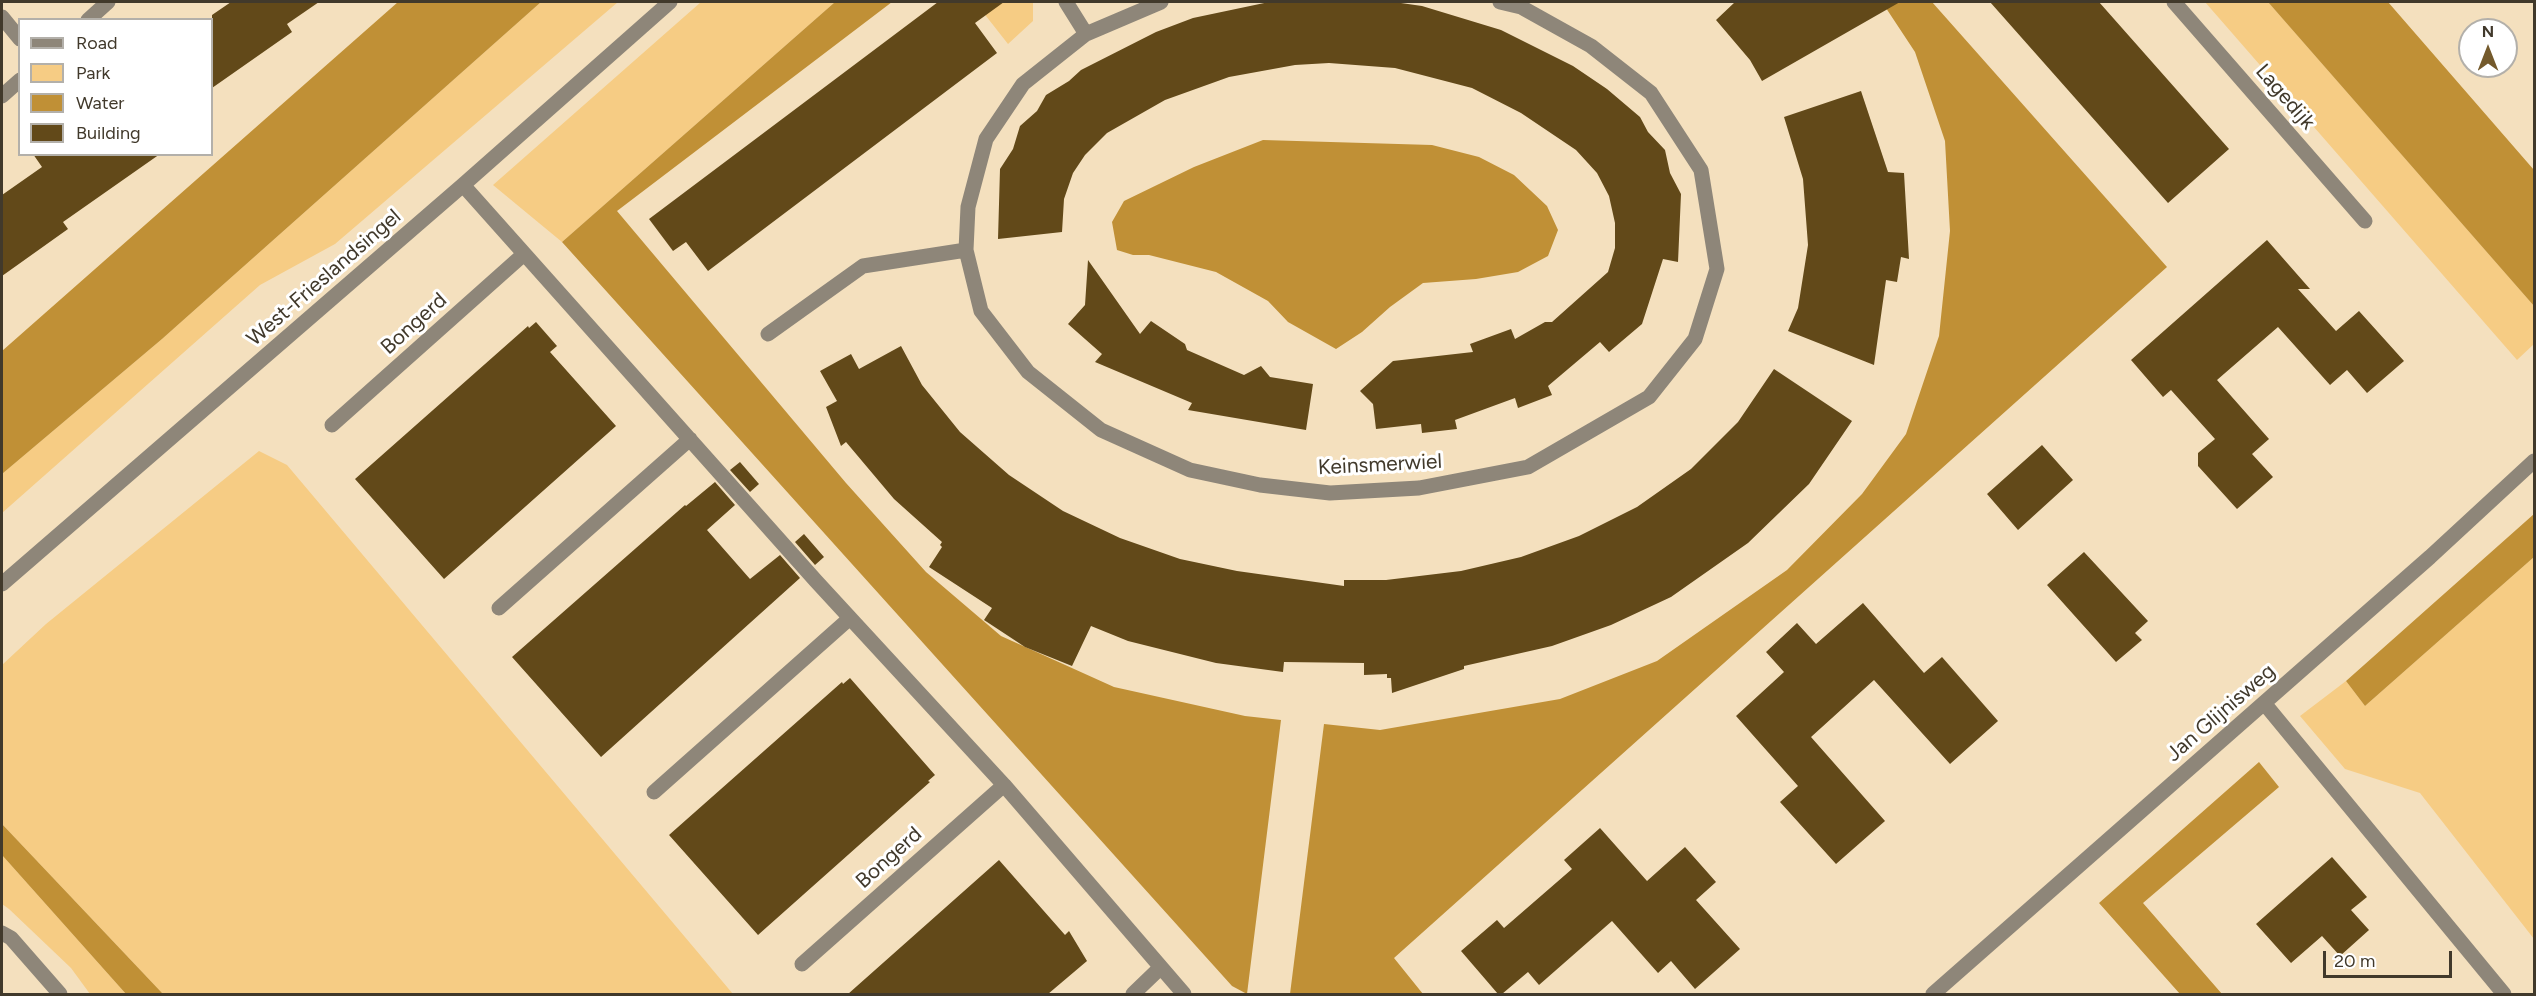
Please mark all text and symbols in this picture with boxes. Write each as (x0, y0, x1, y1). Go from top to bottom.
legend (18, 18, 213, 156)
north arrow (2458, 18, 2518, 78)
text: N (2482, 22, 2494, 41)
text: Road (76, 32, 117, 54)
street label: Lagedijk (2250, 59, 2320, 135)
text: Park (76, 62, 110, 84)
text: Water (76, 92, 124, 114)
text: Building (76, 122, 141, 144)
street label: West-Frieslandsingel (242, 204, 406, 352)
street label: Bongerd (376, 288, 452, 360)
street label: Keinsmerwiel (1317, 449, 1443, 481)
street label: Jan Glijnisweg (2161, 659, 2281, 767)
street label: Bongerd (851, 822, 927, 894)
scale bar (2326, 939, 2455, 977)
text: 20 m (2334, 950, 2375, 972)

